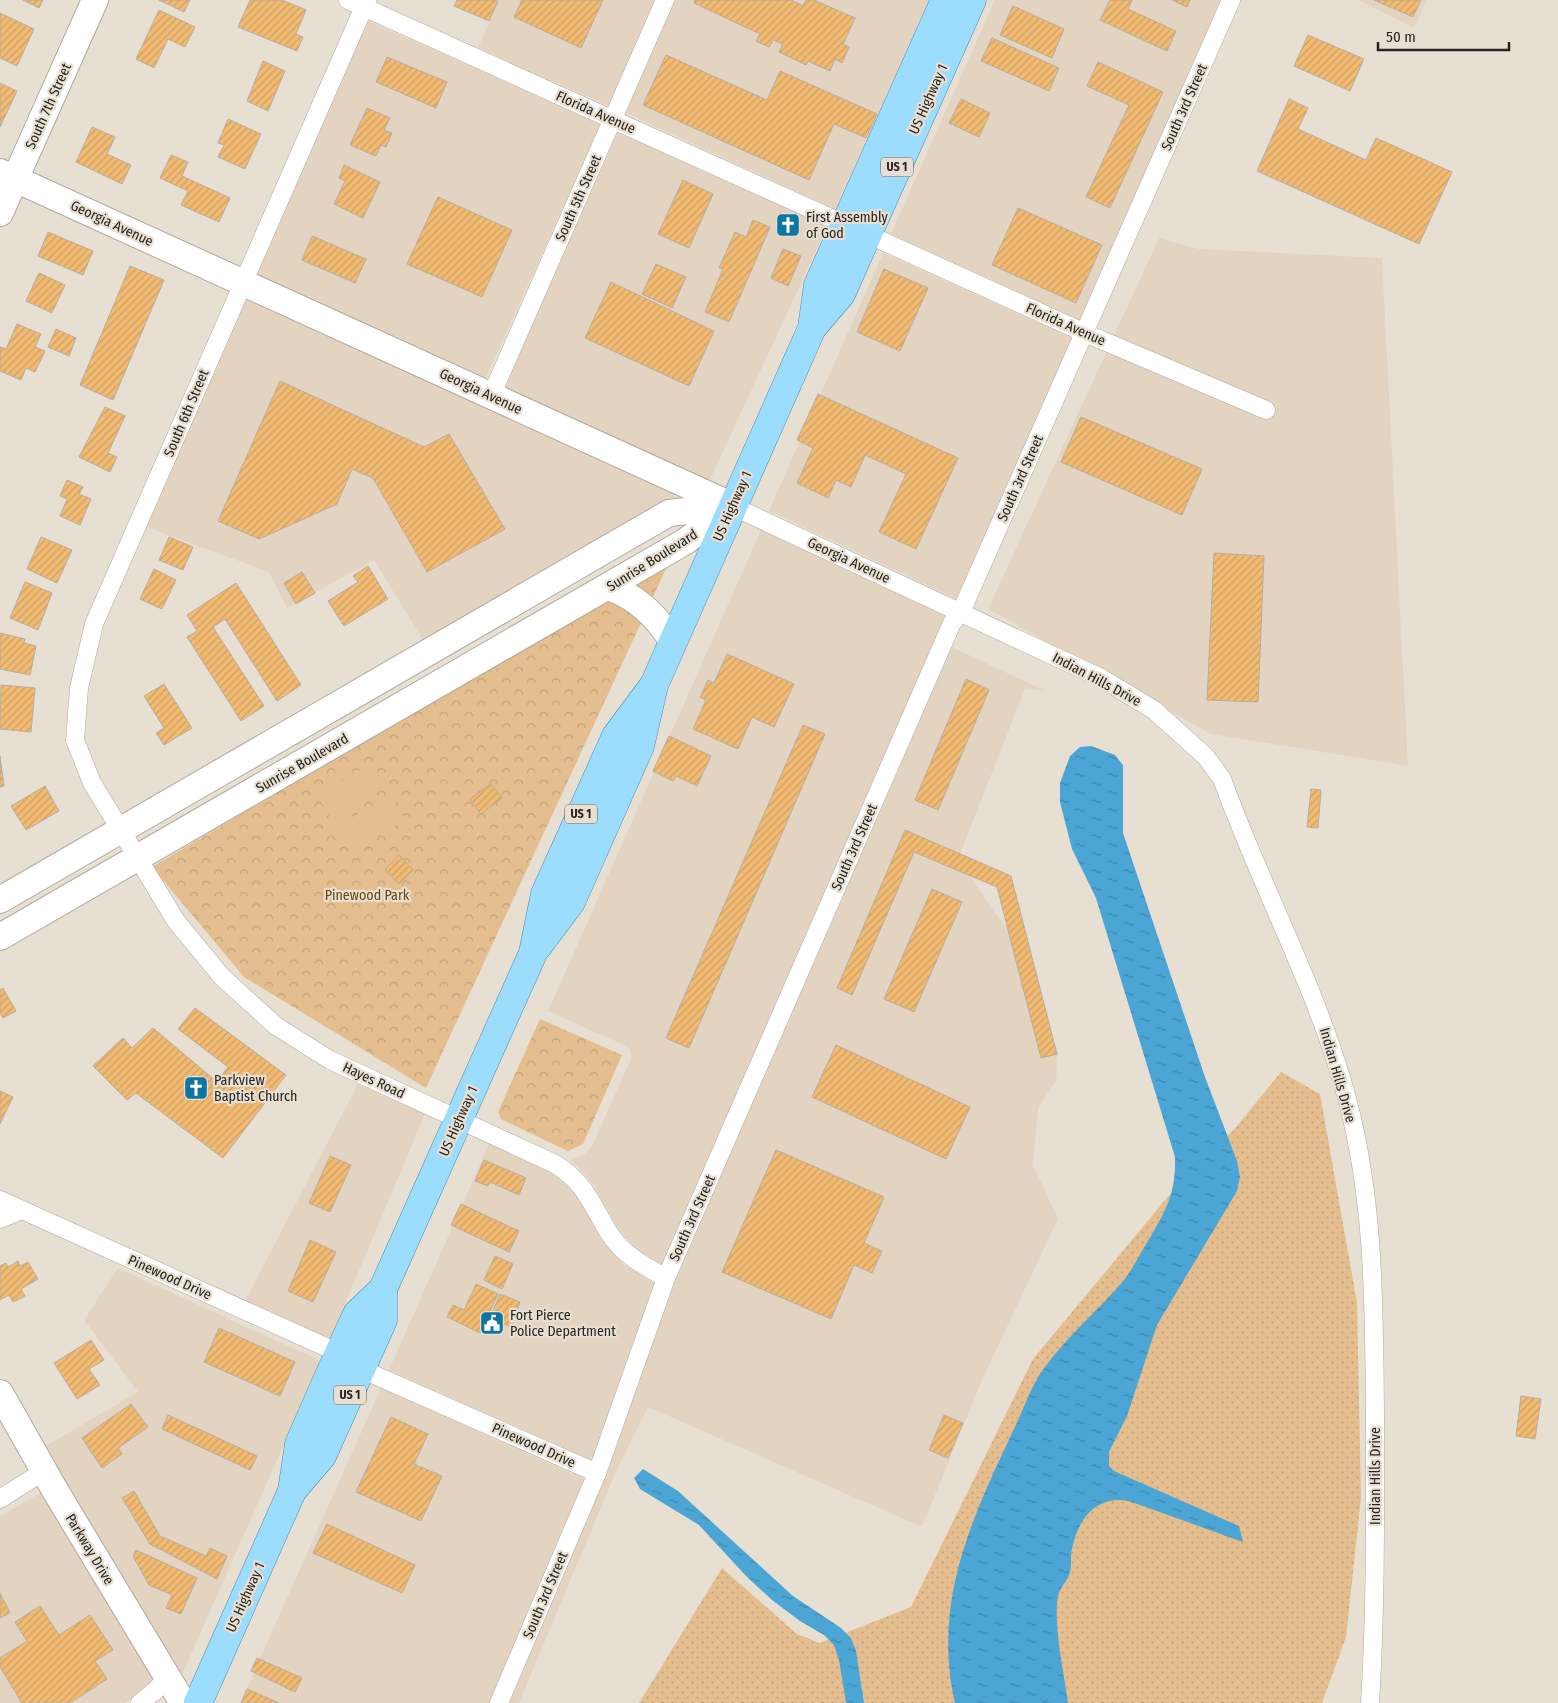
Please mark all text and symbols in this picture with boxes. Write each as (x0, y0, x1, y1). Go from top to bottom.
scale bar (1378, 20, 1509, 52)
text: 50 m (1386, 28, 1416, 46)
street label: South 7th Street (22, 60, 75, 152)
street label: US Highway 1 (905, 61, 951, 137)
street label: South 3rd Street (1158, 61, 1211, 153)
street label: Florida Avenue (553, 87, 638, 138)
street label: South 5th Street (552, 152, 605, 244)
road number: US 1 (881, 158, 913, 176)
street label: Georgia Avenue (68, 197, 156, 250)
place label: First Assembly of God (806, 209, 889, 242)
church icon: First Assembly of God (775, 212, 801, 238)
street label: Florida Avenue (1023, 299, 1108, 350)
street label: Georgia Avenue (437, 365, 525, 418)
street label: South 6th Street (160, 366, 213, 460)
street label: South 3rd Street (994, 432, 1047, 524)
street label: US Highway 1 (709, 468, 755, 544)
street label: Sunrise Boulevard (604, 526, 701, 595)
street label: Georgia Avenue (805, 534, 893, 587)
street label: Indian Hills Drive (1050, 649, 1144, 710)
street label: Sunrise Boulevard (253, 730, 352, 797)
street label: South 3rd Street (828, 801, 881, 893)
road number: US 1 (565, 804, 597, 824)
park label: Pinewood Park (325, 887, 410, 904)
street label: Indian Hills Drive (1316, 1026, 1359, 1125)
street label: Hayes Road (340, 1059, 408, 1102)
place label: Parkview Baptist Church (214, 1072, 297, 1105)
church icon: Parkview Baptist Church (183, 1075, 209, 1101)
street label: US Highway 1 (435, 1083, 481, 1159)
street label: South 3rd Street (666, 1172, 719, 1264)
street label: Pinewood Drive (125, 1251, 214, 1303)
place label: Fort Pierce Police Department (510, 1307, 616, 1340)
public building icon: Fort Pierce Police Department (479, 1310, 505, 1336)
road number: US 1 (334, 1386, 366, 1404)
street label: Pinewood Drive (489, 1419, 578, 1471)
street label: Indian Hills Drive (1367, 1427, 1384, 1525)
street label: Parkway Drive (62, 1511, 117, 1588)
street label: South 3rd Street (519, 1549, 572, 1641)
street label: US Highway 1 (222, 1559, 268, 1635)

